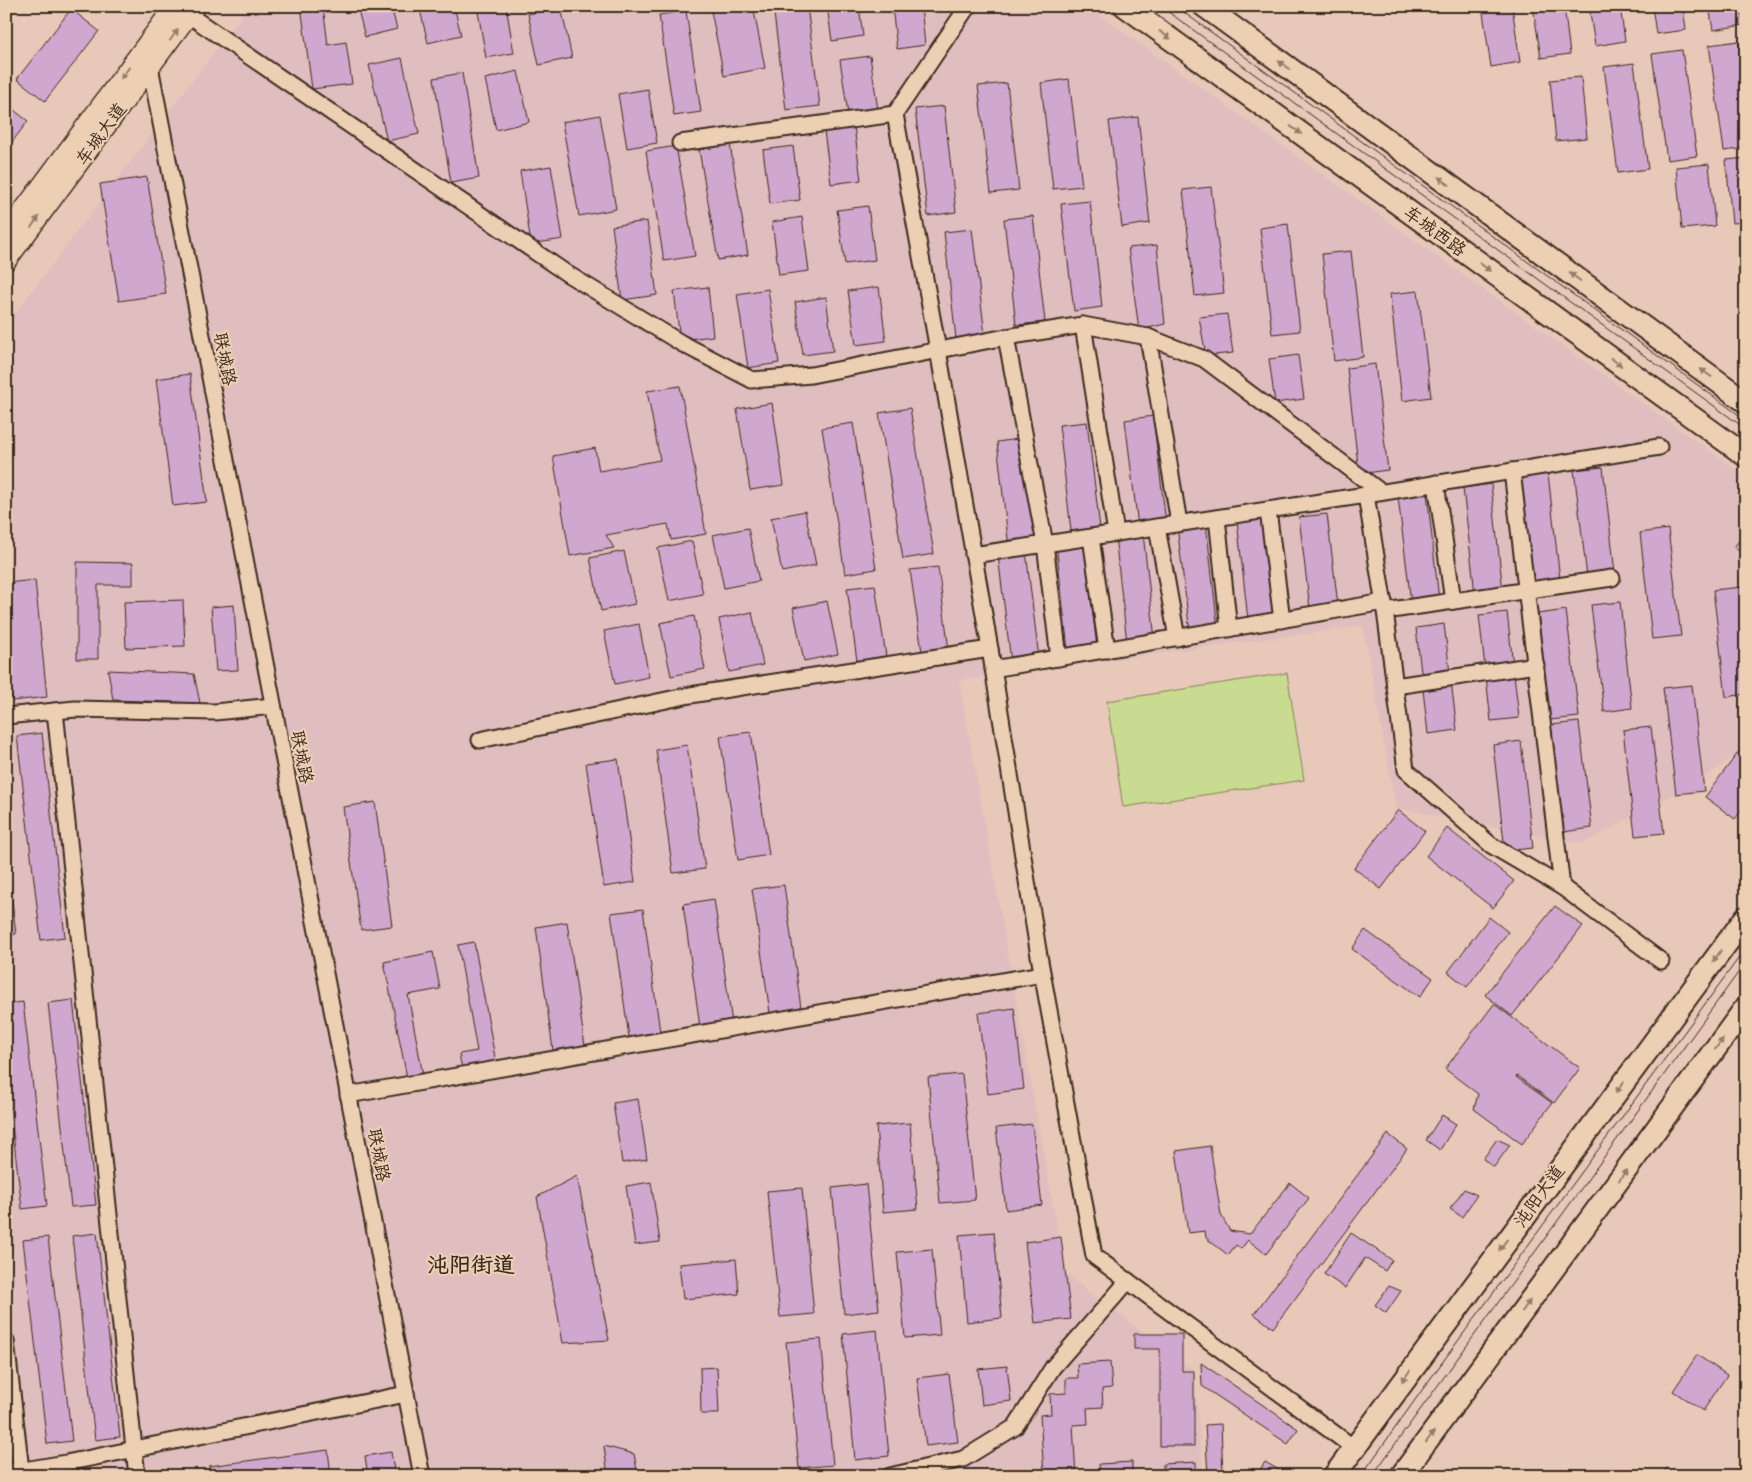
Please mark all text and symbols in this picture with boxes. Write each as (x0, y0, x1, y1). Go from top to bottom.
one-way arrow (168, 29, 179, 42)
one-way arrow (1158, 30, 1172, 40)
one-way arrow (1277, 60, 1291, 70)
one-way arrow (120, 67, 130, 80)
street label: 车城大道 (72, 99, 134, 172)
one-way arrow (1289, 125, 1303, 135)
one-way arrow (1437, 176, 1451, 186)
street label: 车城西路 (1397, 202, 1470, 264)
one-way arrow (30, 215, 40, 229)
one-way arrow (1478, 261, 1491, 271)
one-way arrow (1568, 272, 1582, 282)
street label: 联城路 (205, 331, 240, 388)
one-way arrow (1609, 357, 1623, 367)
one-way arrow (1699, 368, 1713, 378)
street label: 联城路 (282, 729, 317, 786)
one-way arrow (1712, 949, 1722, 963)
one-way arrow (1714, 1037, 1724, 1051)
one-way arrow (1615, 1080, 1625, 1094)
street label: 联城路 (359, 1127, 394, 1184)
street label: 沌阳大道 (1510, 1161, 1572, 1234)
one-way arrow (1617, 1169, 1628, 1182)
one-way arrow (1498, 1238, 1508, 1252)
district label: 沌阳街道 (427, 1252, 515, 1283)
one-way arrow (1521, 1300, 1532, 1313)
one-way arrow (1401, 1369, 1412, 1382)
one-way arrow (1425, 1430, 1435, 1444)

